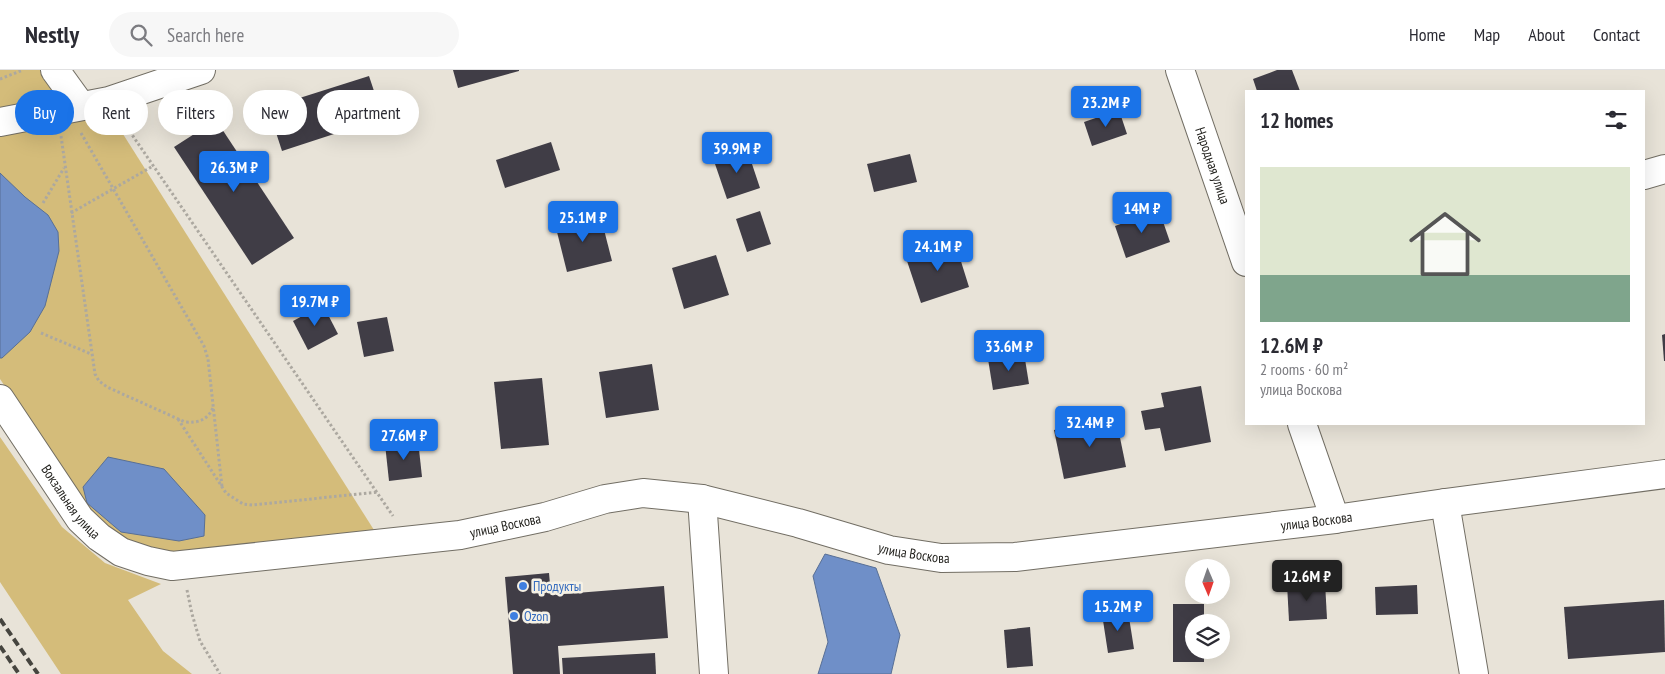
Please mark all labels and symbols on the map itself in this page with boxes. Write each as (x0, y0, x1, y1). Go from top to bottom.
pin: 23.2M ₽ (1060, 85, 1152, 128)
street label: Народная улица (1191, 125, 1234, 206)
pin: 39.9M ₽ (691, 132, 783, 174)
pin: 26.3M ₽ (188, 150, 280, 193)
pin: 14M ₽ (1107, 191, 1177, 234)
pin: 25.1M ₽ (537, 200, 629, 243)
pin: 24.1M ₽ (892, 230, 984, 272)
pin: 19.7M ₽ (269, 284, 361, 327)
pin: 33.6M ₽ (963, 330, 1055, 372)
pin: 32.4M ₽ (1044, 406, 1136, 448)
pin: 27.6M ₽ (358, 418, 450, 461)
street label: Вокзальная улица (37, 461, 104, 543)
street label: улица Воскова (1280, 508, 1353, 534)
street label: улица Воскова (468, 509, 542, 542)
street label: улица Воскова (876, 538, 950, 567)
north arrow (1185, 559, 1230, 604)
pin: 12.6M ₽ (1261, 560, 1353, 602)
place label: Продукты (533, 577, 581, 595)
marker: Продукты (517, 580, 529, 592)
pin: 15.2M ₽ (1072, 590, 1164, 632)
place label: Ozon (524, 607, 549, 625)
marker: Ozon (508, 610, 520, 622)

